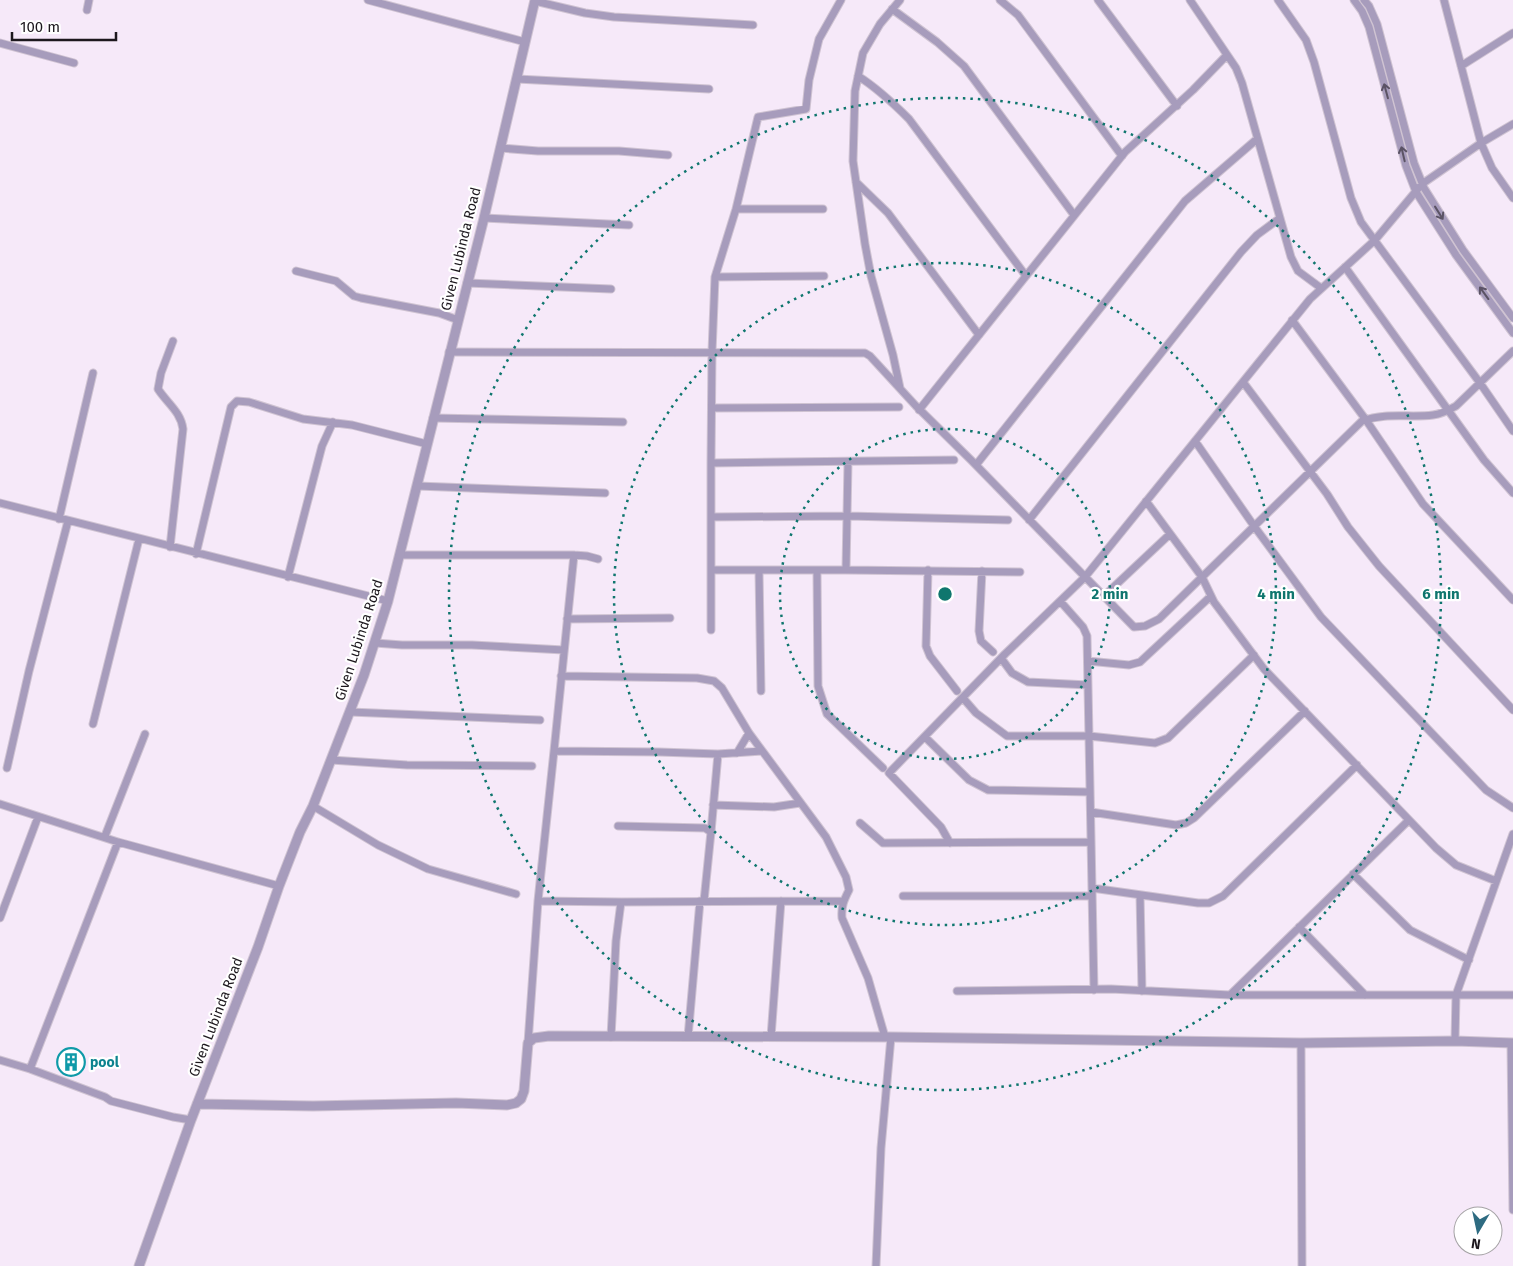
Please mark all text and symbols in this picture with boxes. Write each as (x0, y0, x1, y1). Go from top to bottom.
scale bar (12, 10, 116, 42)
text: 100 m (20, 18, 60, 36)
one-way arrow (1381, 84, 1391, 100)
one-way arrow (1398, 146, 1407, 162)
street label: Given Lubinda Road (437, 186, 485, 312)
one-way arrow (1434, 206, 1444, 220)
one-way arrow (1479, 286, 1489, 300)
street label: Given Lubinda Road (331, 577, 387, 703)
centre of rings (936, 585, 954, 603)
text: 2 min (1092, 585, 1128, 603)
text: 4 min (1257, 585, 1295, 603)
text: 6 min (1422, 585, 1460, 603)
street label: Given Lubinda Road (185, 955, 247, 1079)
building icon: pool (56, 1047, 86, 1077)
place label: pool (90, 1054, 120, 1071)
north arrow (1453, 1206, 1503, 1256)
text: N (1470, 1234, 1482, 1252)

